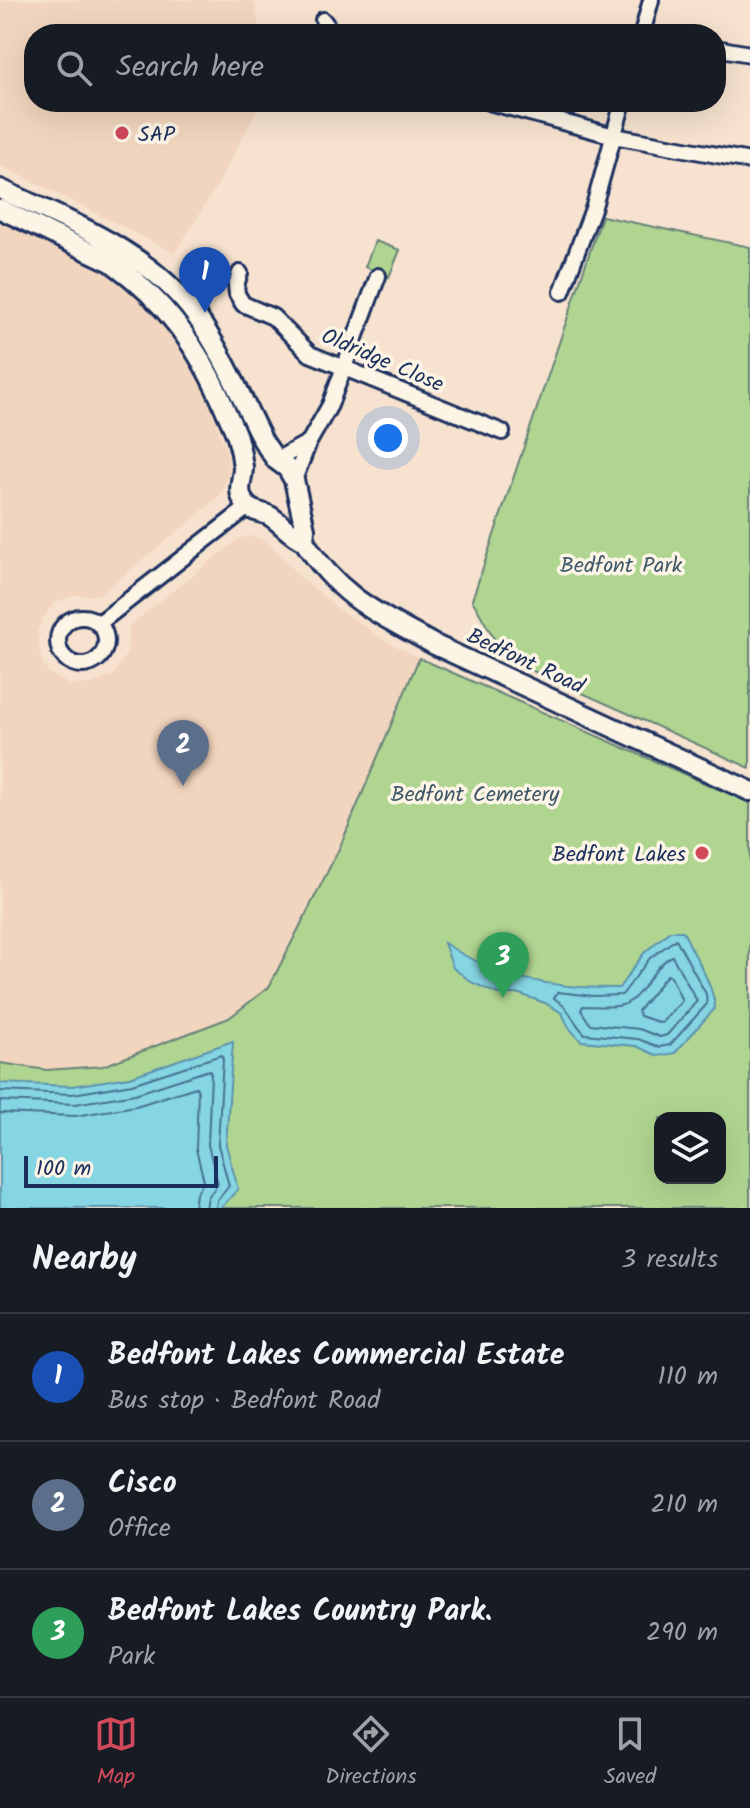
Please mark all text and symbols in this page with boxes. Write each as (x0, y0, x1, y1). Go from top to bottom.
search box (24, 24, 726, 112)
text: Search here (116, 44, 264, 92)
icon: search (52, 46, 96, 90)
place label: SAP (138, 118, 176, 153)
marker: SAP (113, 124, 131, 142)
pin: 1 (179, 247, 231, 313)
street label: Oldridge Close (315, 320, 449, 403)
your location (368, 418, 408, 458)
park label: Bedfont Park (560, 549, 683, 584)
street label: Bedfont Road (460, 620, 590, 705)
pin: 2 (157, 720, 209, 786)
park label: Bedfont Cemetery (391, 778, 560, 813)
place label: Bedfont Lakes (552, 838, 687, 873)
marker: Bedfont Lakes (693, 844, 711, 862)
pin: 3 (477, 932, 529, 998)
map controls (654, 1112, 726, 1184)
button: layers (654, 1112, 726, 1184)
scale bar (24, 1152, 218, 1188)
text: 100 m (36, 1152, 91, 1187)
text: Nearby (32, 1233, 137, 1287)
text: 3 results (621, 1239, 718, 1281)
text: Bedfont Lakes Commercial Estate (108, 1332, 564, 1380)
text: 1 (54, 1356, 62, 1398)
text: 110 m (658, 1356, 718, 1398)
text: Bus stop · Bedfont Road (108, 1380, 380, 1422)
text: Cisco (108, 1460, 177, 1508)
text: 2 (50, 1484, 66, 1526)
text: 210 m (651, 1484, 718, 1526)
text: Office (108, 1508, 171, 1550)
text: Bedfont Lakes Country Park. (108, 1588, 492, 1636)
text: 3 (51, 1612, 65, 1654)
text: 290 m (646, 1612, 718, 1654)
text: Park (108, 1636, 155, 1678)
tab: Map (94, 1712, 138, 1795)
tab: Directions (325, 1712, 417, 1795)
tab: Saved (604, 1712, 656, 1795)

